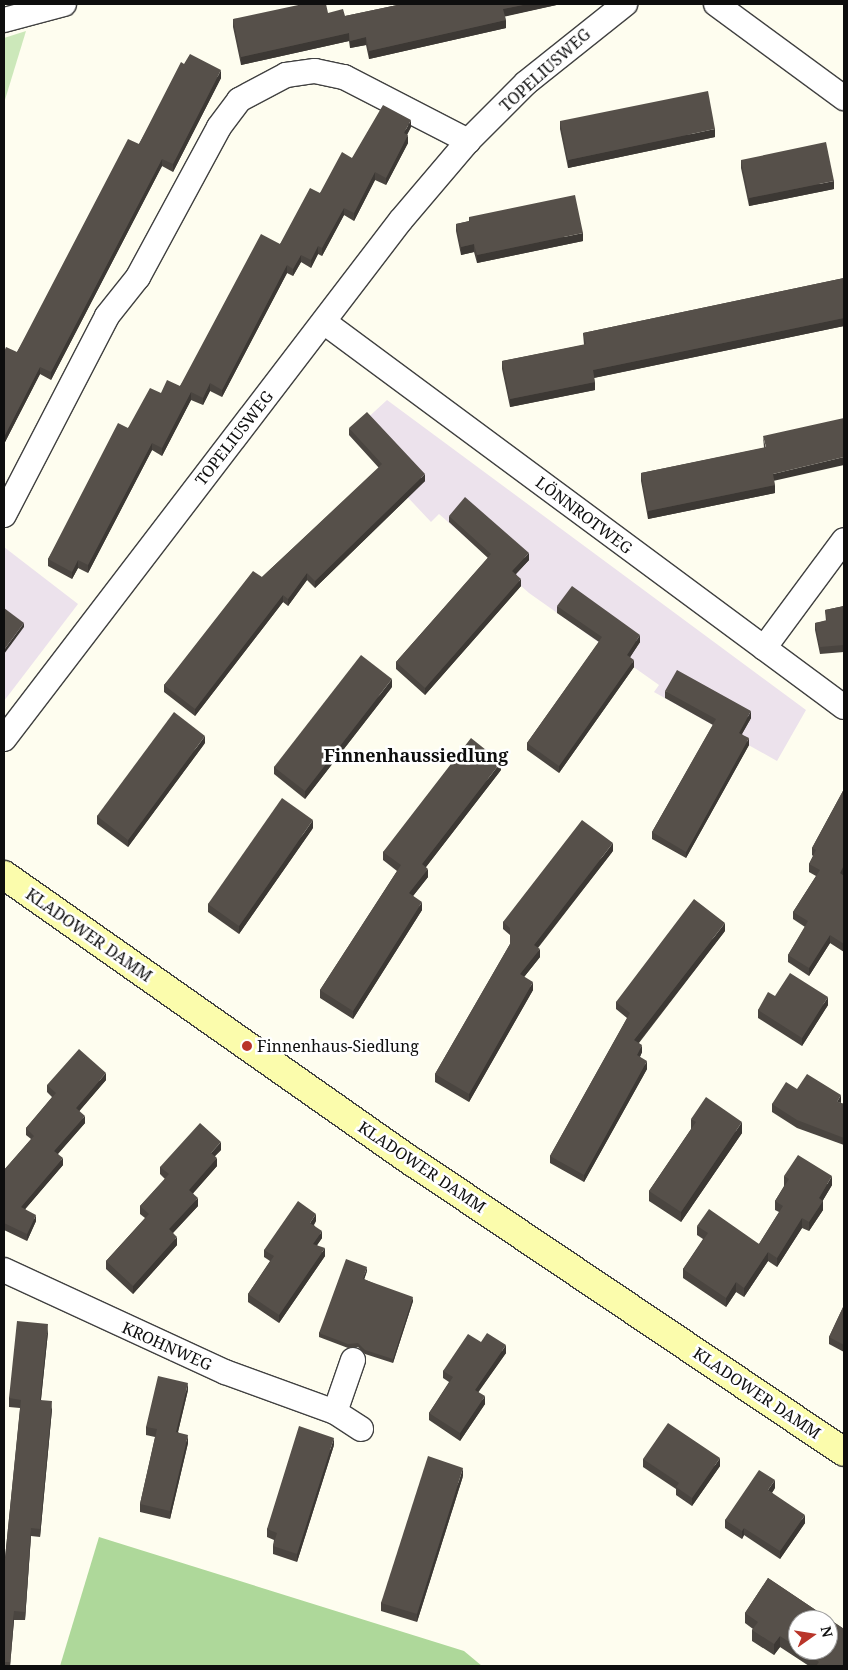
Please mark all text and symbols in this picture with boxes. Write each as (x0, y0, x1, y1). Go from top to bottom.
street label: TOPELIUSWEG (496, 24, 594, 116)
street label: TOPELIUSWEG (191, 387, 277, 489)
street label: LÖNNROTWEG (532, 472, 636, 558)
district label: Finnenhaussiedlung (324, 744, 508, 766)
street label: KLADOWER DAMM (22, 884, 156, 986)
place label: Finnenhaus-Siedlung (257, 1036, 419, 1056)
marker: Finnenhaus-Siedlung (241, 1040, 253, 1052)
street label: KLADOWER DAMM (355, 1117, 489, 1217)
street label: KROHNWEG (119, 1318, 215, 1374)
street label: KLADOWER DAMM (690, 1343, 824, 1443)
north arrow (788, 1610, 838, 1660)
text: N (817, 1624, 838, 1639)

